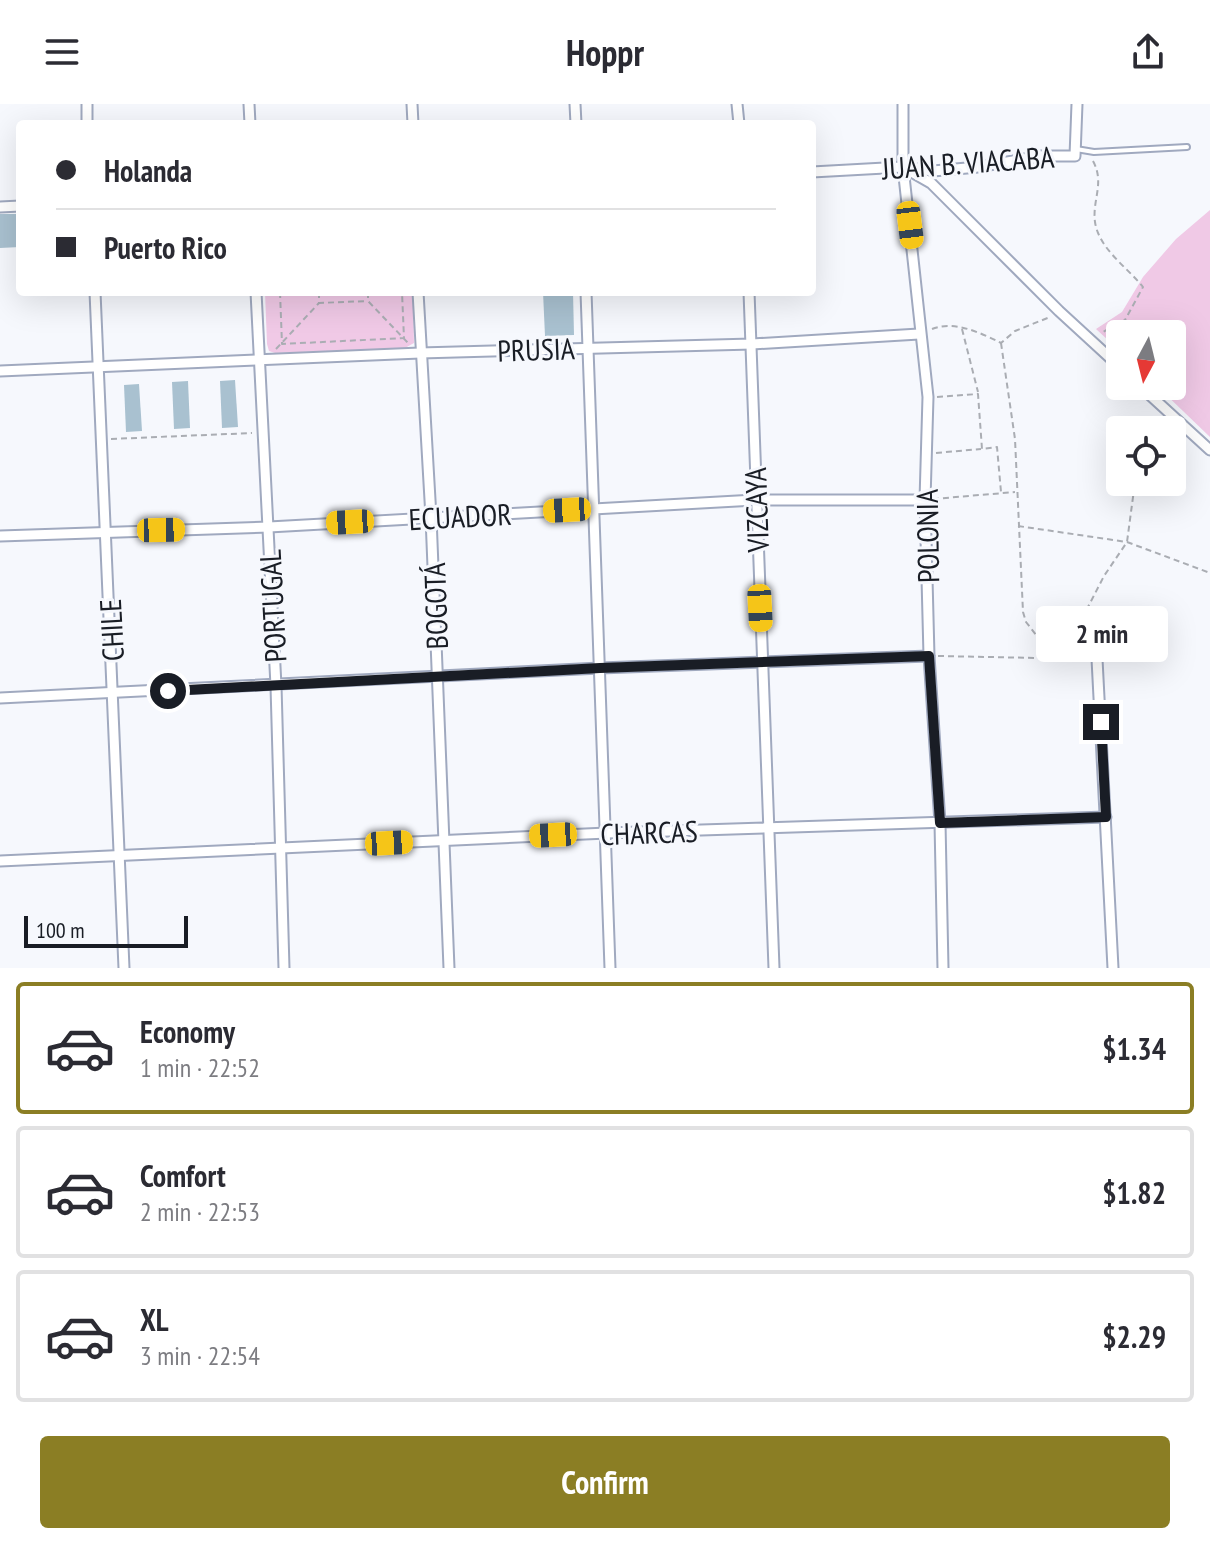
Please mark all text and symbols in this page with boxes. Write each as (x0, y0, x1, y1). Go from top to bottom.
text: Hoppr (566, 29, 644, 76)
icon: menu (40, 30, 84, 74)
icon: share (1126, 30, 1170, 74)
street label: JUAN B. VIACABA (880, 136, 1056, 188)
text: Holanda (104, 151, 192, 190)
car (895, 200, 925, 250)
text: Puerto Rico (104, 228, 227, 267)
north arrow (1106, 320, 1186, 400)
map controls (1106, 320, 1186, 496)
street label: PRUSIA (497, 328, 576, 370)
button: locate (1106, 416, 1186, 496)
street label: VIZCAYA (735, 466, 777, 554)
street label: POLONIA (907, 488, 947, 583)
street label: ECUADOR (408, 494, 512, 538)
car (542, 497, 592, 523)
car (325, 509, 375, 535)
car (137, 518, 185, 542)
street label: PORTUGAL (250, 548, 294, 663)
street label: BOGOTÁ (414, 561, 456, 650)
car (747, 583, 773, 633)
street label: CHILE (90, 598, 132, 662)
callout: 2 min (1035, 606, 1167, 662)
text: 2 min (1076, 617, 1128, 650)
route start (150, 673, 186, 709)
route end (1083, 704, 1119, 740)
street label: CHARCAS (600, 811, 698, 853)
car (528, 822, 578, 848)
car (364, 830, 414, 856)
scale bar (24, 912, 188, 948)
text: 100 m (36, 916, 85, 944)
icon: car (44, 1012, 116, 1084)
text: Economy (140, 1012, 235, 1051)
text: $1.34 (1102, 1029, 1166, 1068)
text: 1 min · 22:52 (140, 1051, 260, 1084)
icon: car (44, 1156, 116, 1228)
text: Comfort (140, 1156, 226, 1195)
text: $1.82 (1102, 1173, 1166, 1212)
text: 2 min · 22:53 (140, 1195, 260, 1228)
icon: car (44, 1300, 116, 1372)
text: XL (140, 1300, 169, 1339)
text: $2.29 (1102, 1317, 1166, 1356)
text: 3 min · 22:54 (140, 1339, 260, 1372)
button: Confirm (40, 1436, 1170, 1528)

